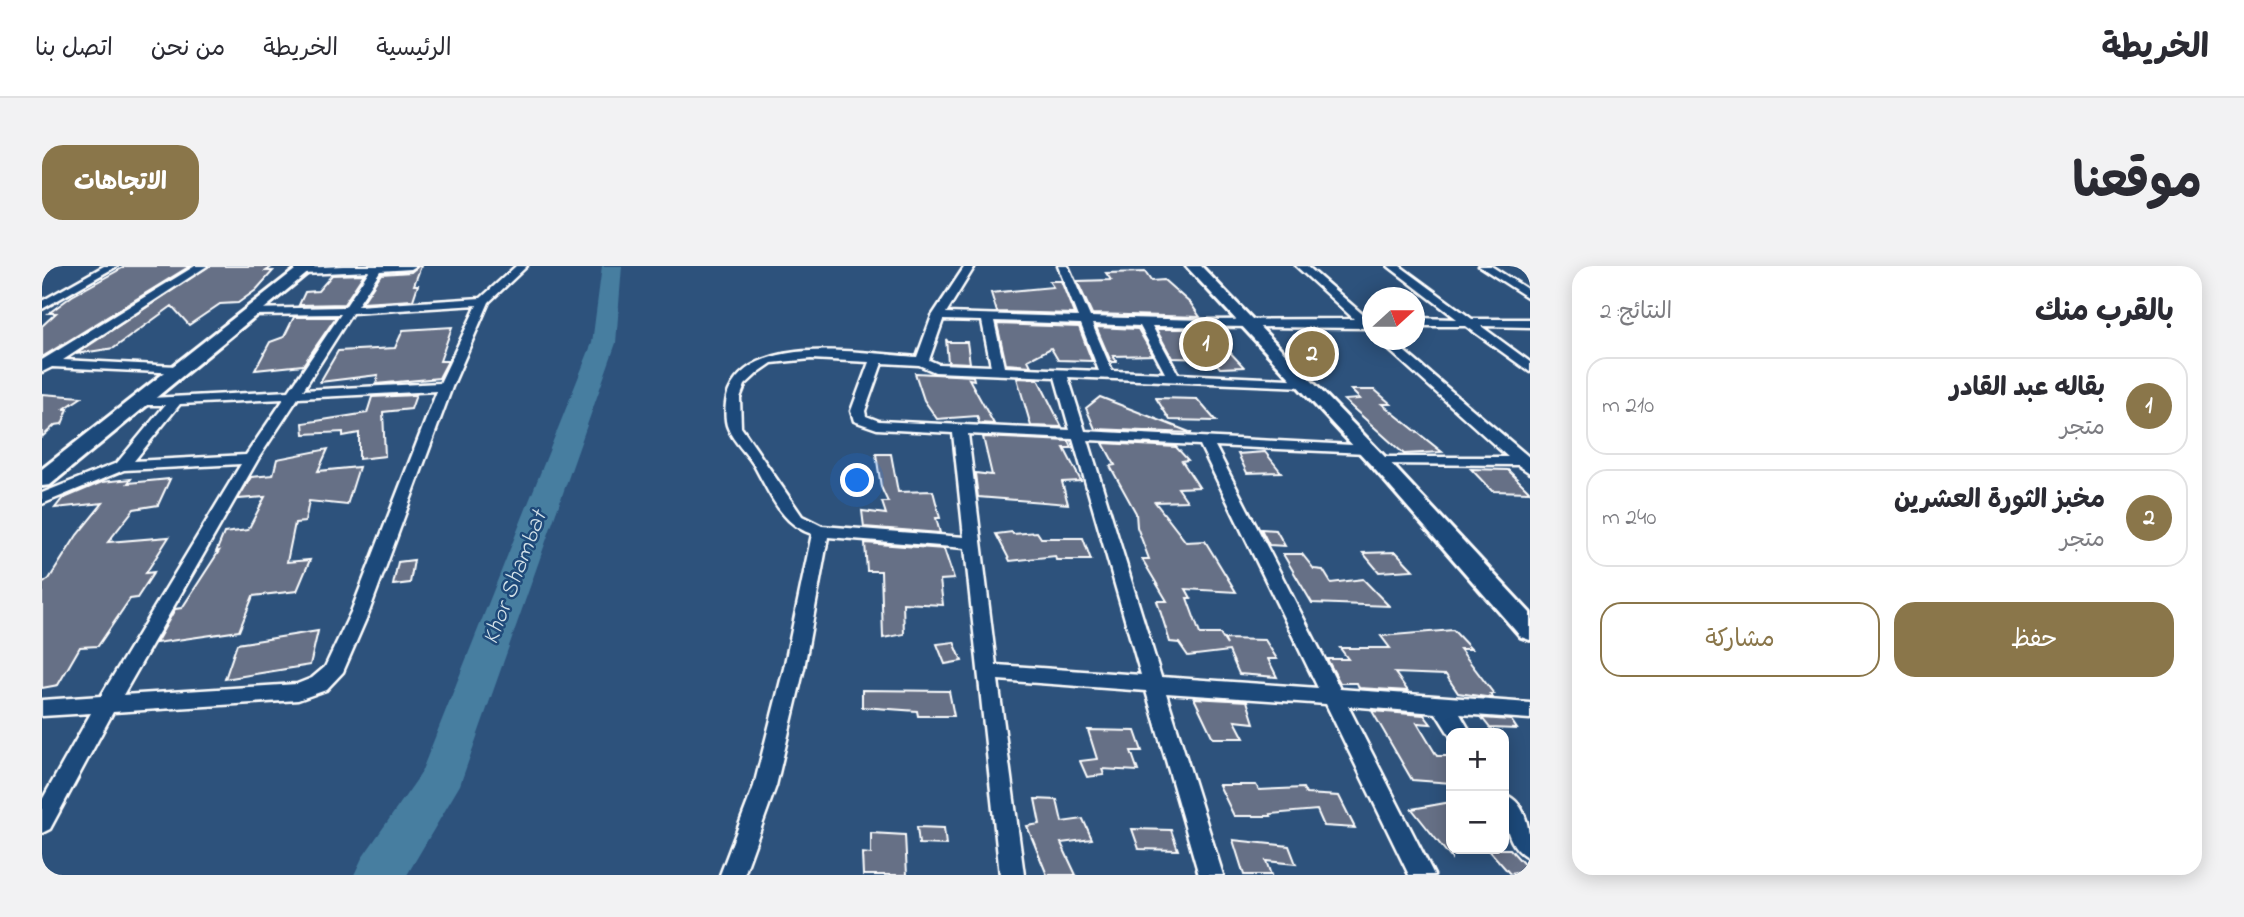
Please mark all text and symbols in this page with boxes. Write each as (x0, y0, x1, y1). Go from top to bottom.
text: الخريطة (2102, 25, 2209, 73)
text: اتصل بنا (35, 32, 113, 67)
text: من نحن (151, 32, 225, 67)
text: الخريطة (263, 32, 338, 67)
text: الرئيسية (376, 32, 452, 67)
button: الاتجاهات (42, 145, 199, 220)
text: موقعنا (2072, 148, 2202, 220)
north arrow (1362, 287, 1425, 350)
text: بالقرب منك (2035, 291, 2174, 335)
text: النتائج: 2 (1600, 296, 1672, 329)
pin: 1 (1183, 318, 1229, 370)
pin: 2 (1289, 328, 1335, 380)
text: بقاله عبد القادر (1950, 370, 2105, 408)
text: 210 m (1602, 390, 1654, 423)
text: 1 (2145, 390, 2153, 423)
text: متجر (2060, 412, 2105, 445)
your location (840, 463, 874, 497)
text: مخبز الثورة العشرين (1894, 482, 2105, 520)
text: 240 m (1602, 502, 1656, 535)
text: 2 (2143, 502, 2155, 535)
water label: Khor Shambat (474, 504, 558, 650)
text: متجر (2060, 524, 2105, 557)
button: مشاركة (1600, 602, 1880, 677)
button: حفظ (1894, 602, 2174, 677)
map controls (1446, 728, 1509, 854)
button: + (1446, 728, 1509, 791)
button: − (1446, 791, 1509, 854)

